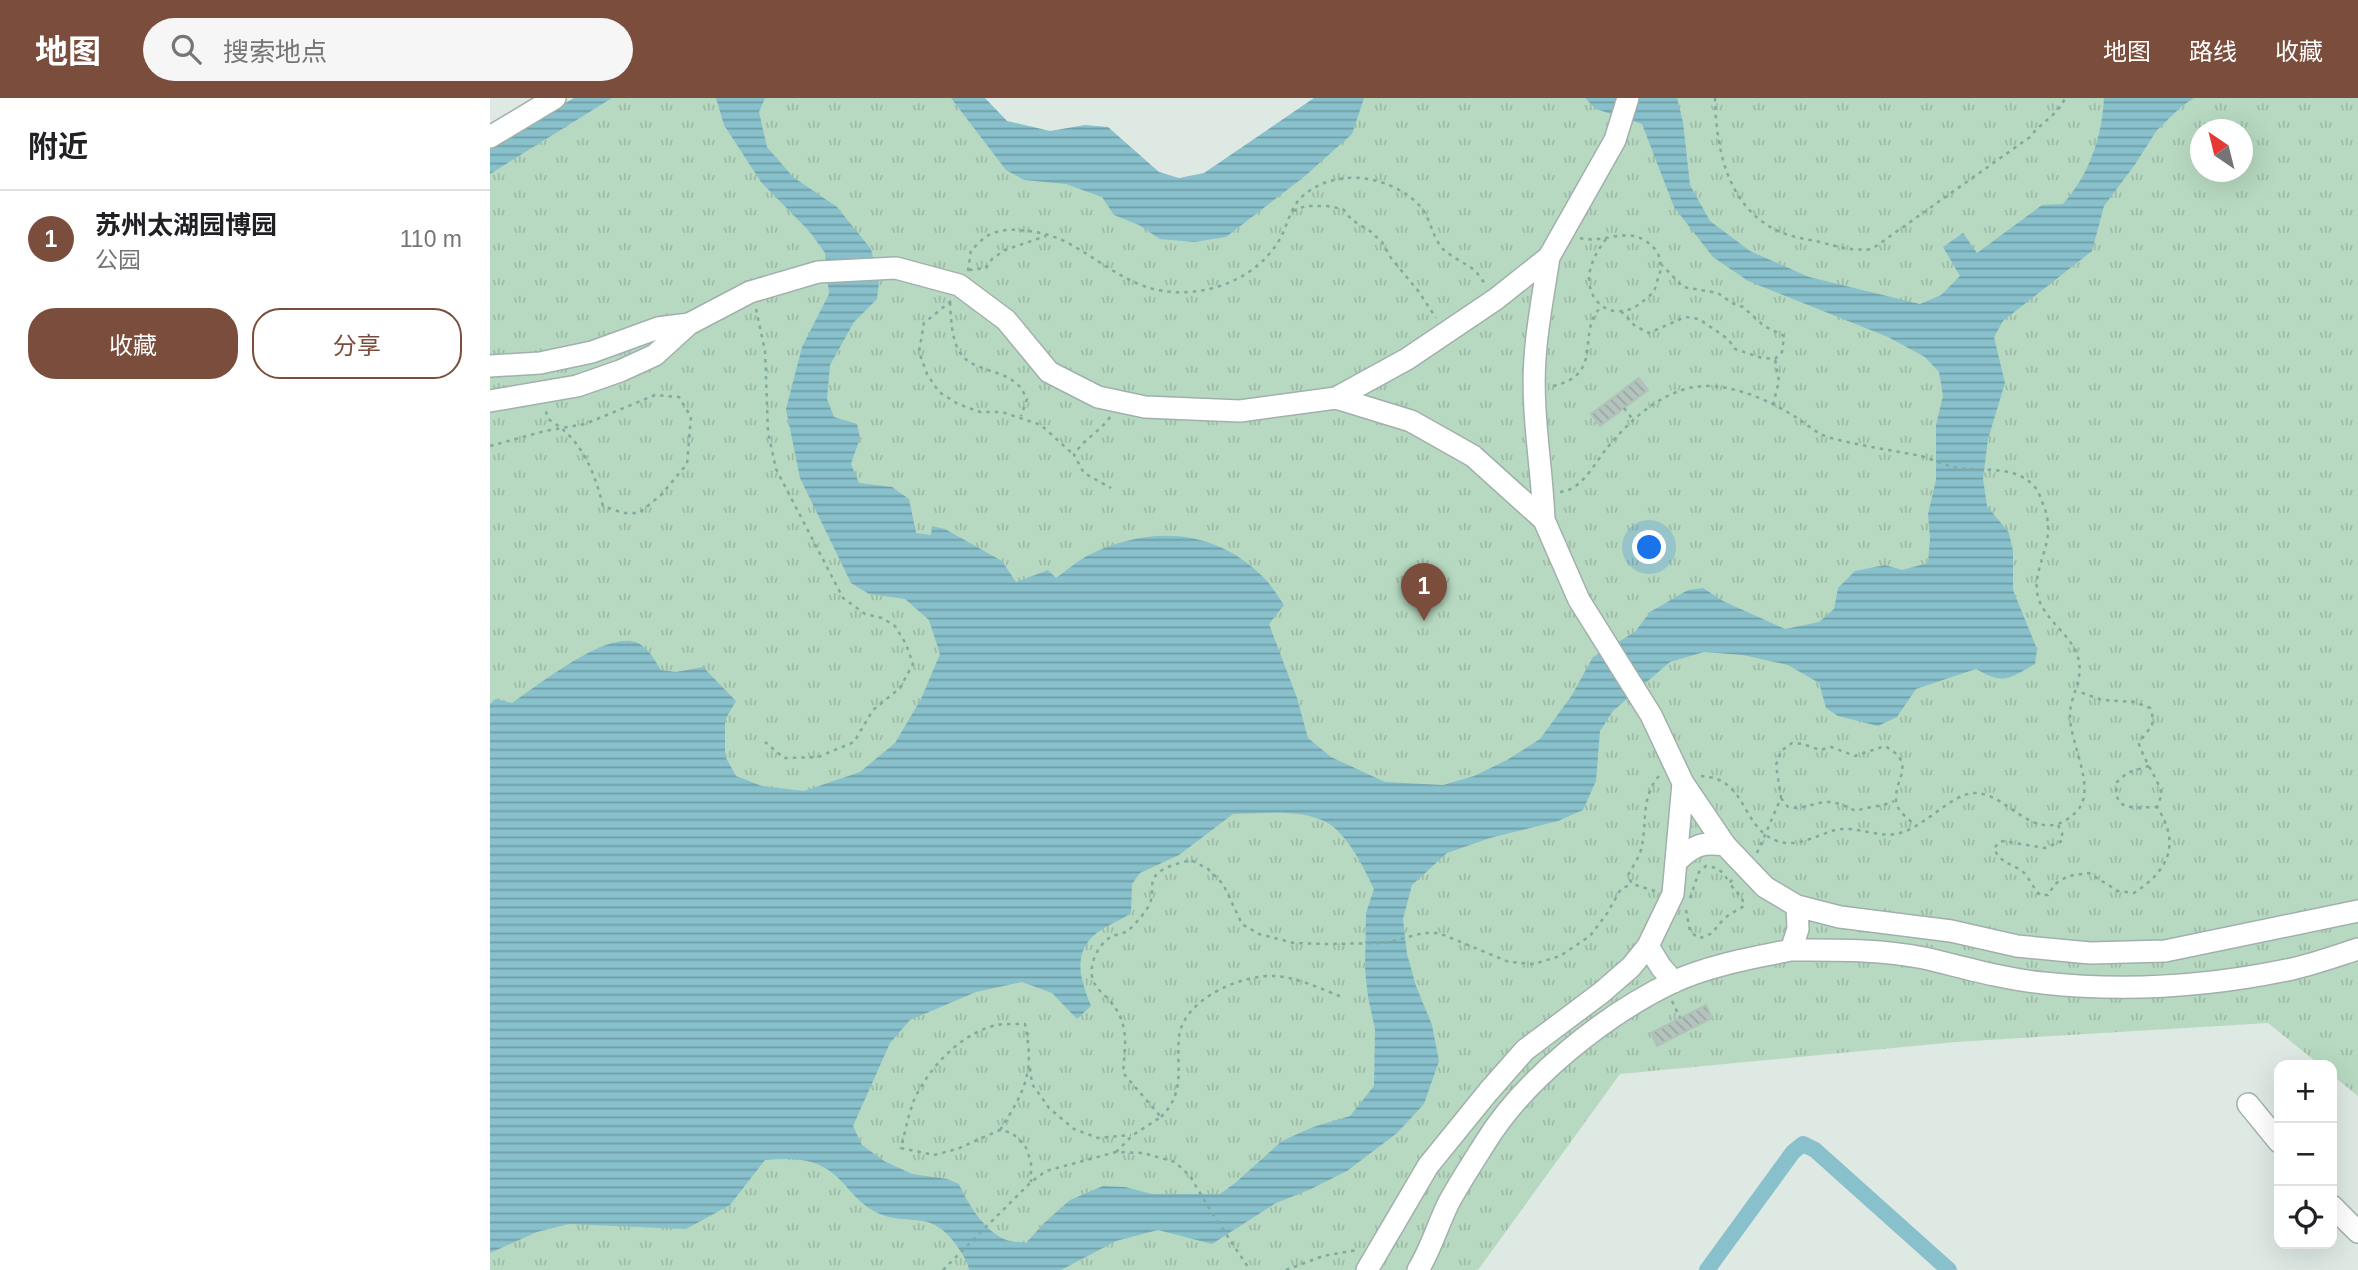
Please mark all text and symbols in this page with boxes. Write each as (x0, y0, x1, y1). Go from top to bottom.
search box (143, 18, 633, 81)
icon: search (167, 30, 205, 68)
text: 地图 (35, 33, 101, 70)
text: 搜索地点 (223, 37, 327, 67)
text: 地图 (2103, 38, 2151, 65)
text: 路线 (2189, 38, 2237, 65)
text: 收藏 (2275, 38, 2323, 65)
north arrow (2190, 119, 2253, 182)
text: 附近 (28, 130, 88, 163)
text: 苏州太湖园博园 (95, 210, 277, 240)
text: 1 (45, 226, 57, 252)
text: 110 m (400, 226, 462, 252)
text: 公园 (95, 247, 141, 273)
button: 收藏 (28, 308, 238, 379)
button: 分享 (252, 308, 462, 379)
your location (1632, 530, 1666, 564)
pin: 1 (1401, 563, 1447, 621)
map controls (2274, 1060, 2337, 1249)
button: + (2274, 1060, 2337, 1123)
button: − (2274, 1123, 2337, 1186)
button: locate (2274, 1186, 2337, 1249)

